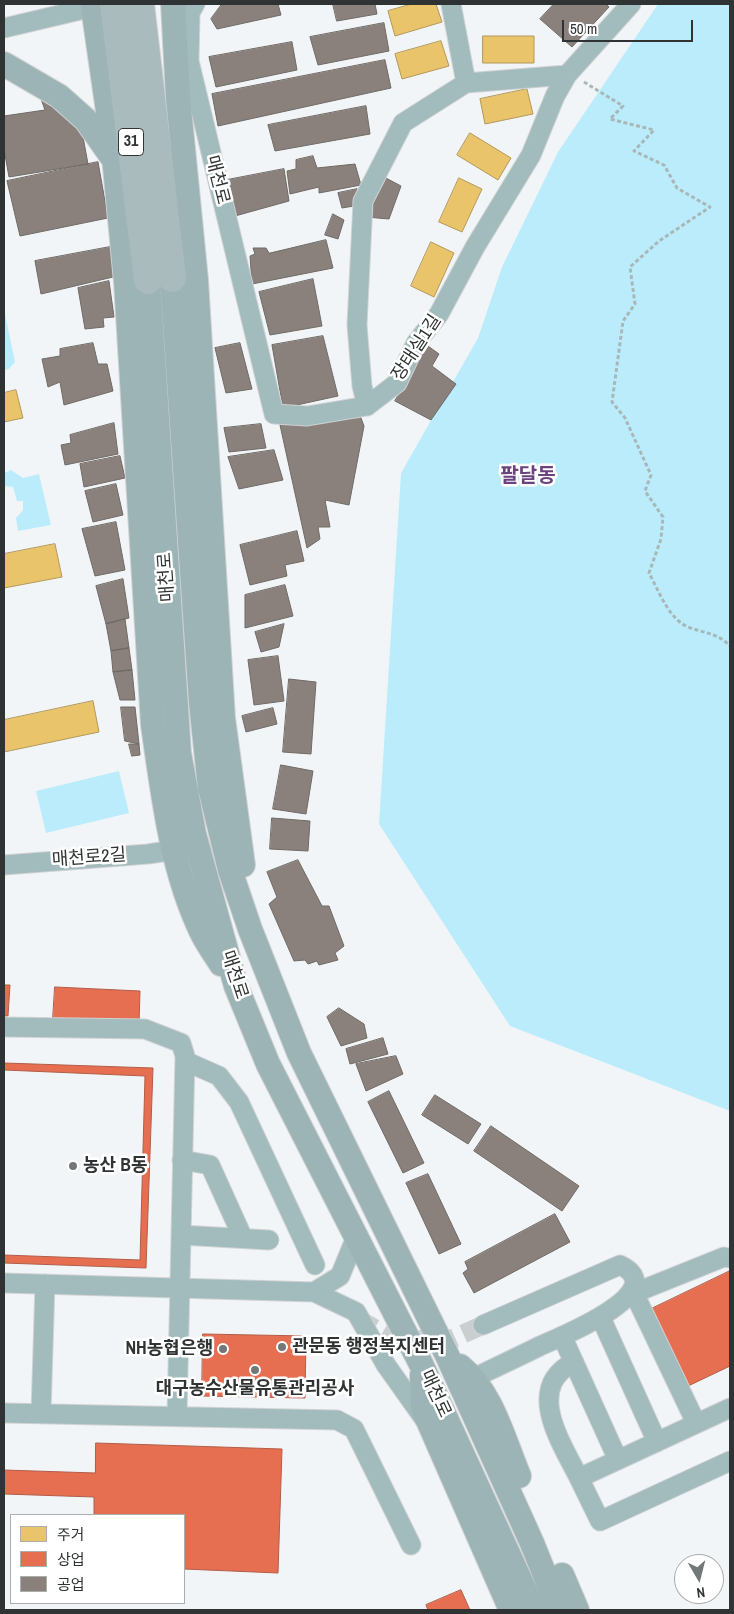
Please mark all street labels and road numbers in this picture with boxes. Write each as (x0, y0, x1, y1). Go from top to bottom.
road number: 31 (118, 128, 144, 156)
street label: 매천로 (201, 153, 233, 207)
street label: 장태실1길 (388, 311, 446, 385)
street label: 매천로 (154, 551, 180, 603)
street label: 매천로2길 (51, 845, 127, 871)
street label: 매천로 (216, 948, 252, 1002)
street label: 매천로 (415, 1367, 455, 1421)

